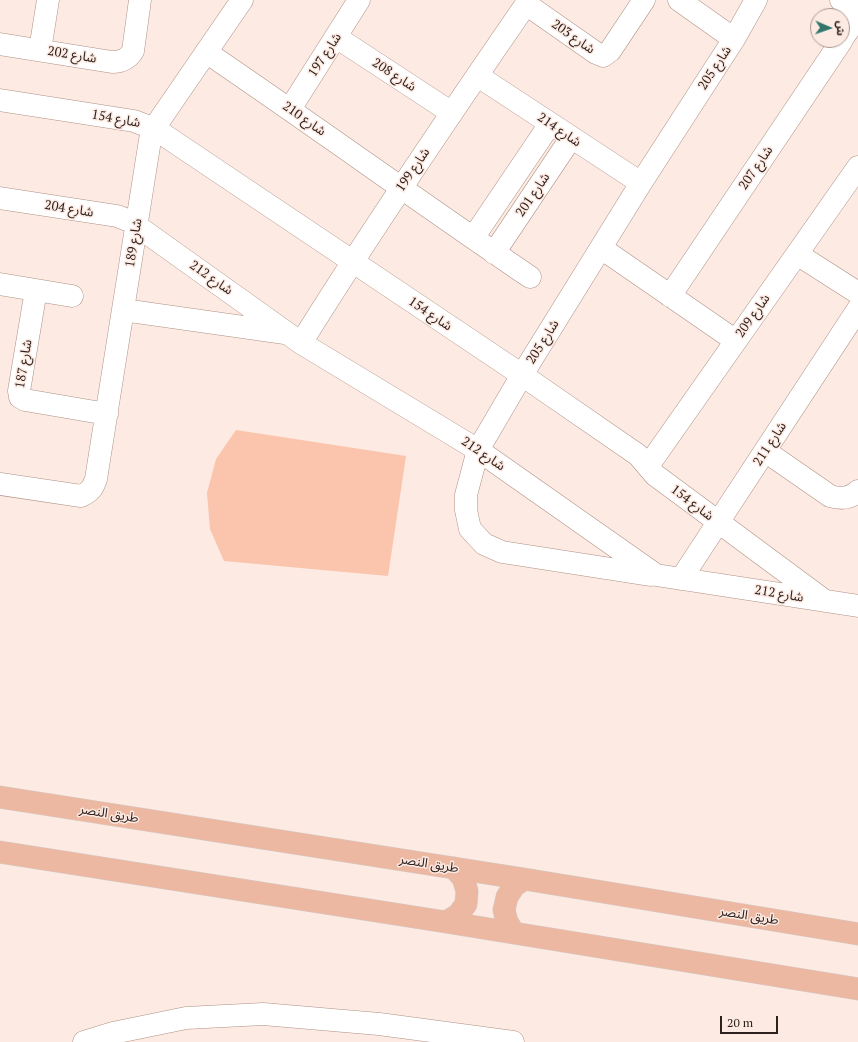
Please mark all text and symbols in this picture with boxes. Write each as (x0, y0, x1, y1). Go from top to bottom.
north arrow (810, 8, 850, 48)
street label: شارع 203 (548, 16, 598, 58)
text: ش (834, 21, 848, 36)
street label: شارع 197 (305, 30, 345, 80)
street label: شارع 202 (46, 43, 98, 67)
street label: شارع 205 (695, 43, 735, 93)
street label: شارع 208 (369, 55, 419, 95)
street label: شارع 210 (279, 98, 329, 140)
street label: شارع 154 (90, 107, 142, 131)
street label: شارع 214 (534, 110, 584, 150)
street label: شارع 207 (736, 143, 776, 193)
street label: شارع 199 (393, 145, 433, 195)
street label: شارع 201 (513, 170, 553, 220)
street label: شارع 204 (43, 197, 95, 221)
street label: شارع 189 (122, 217, 146, 269)
street label: شارع 212 (186, 257, 236, 299)
street label: شارع 209 (732, 291, 774, 341)
street label: شارع 154 (405, 294, 455, 334)
street label: شارع 205 (523, 317, 563, 367)
street label: شارع 187 (12, 338, 36, 390)
street label: شارع 211 (750, 419, 790, 469)
street label: شارع 212 (458, 434, 508, 474)
street label: شارع 154 (668, 482, 716, 524)
street label: شارع 212 (753, 582, 805, 606)
street label: طريق النصر (78, 802, 140, 826)
street label: طريق النصر (398, 852, 460, 876)
street label: طريق النصر (718, 904, 780, 928)
scale bar (722, 1008, 780, 1034)
text: 20 m (727, 1015, 753, 1030)

